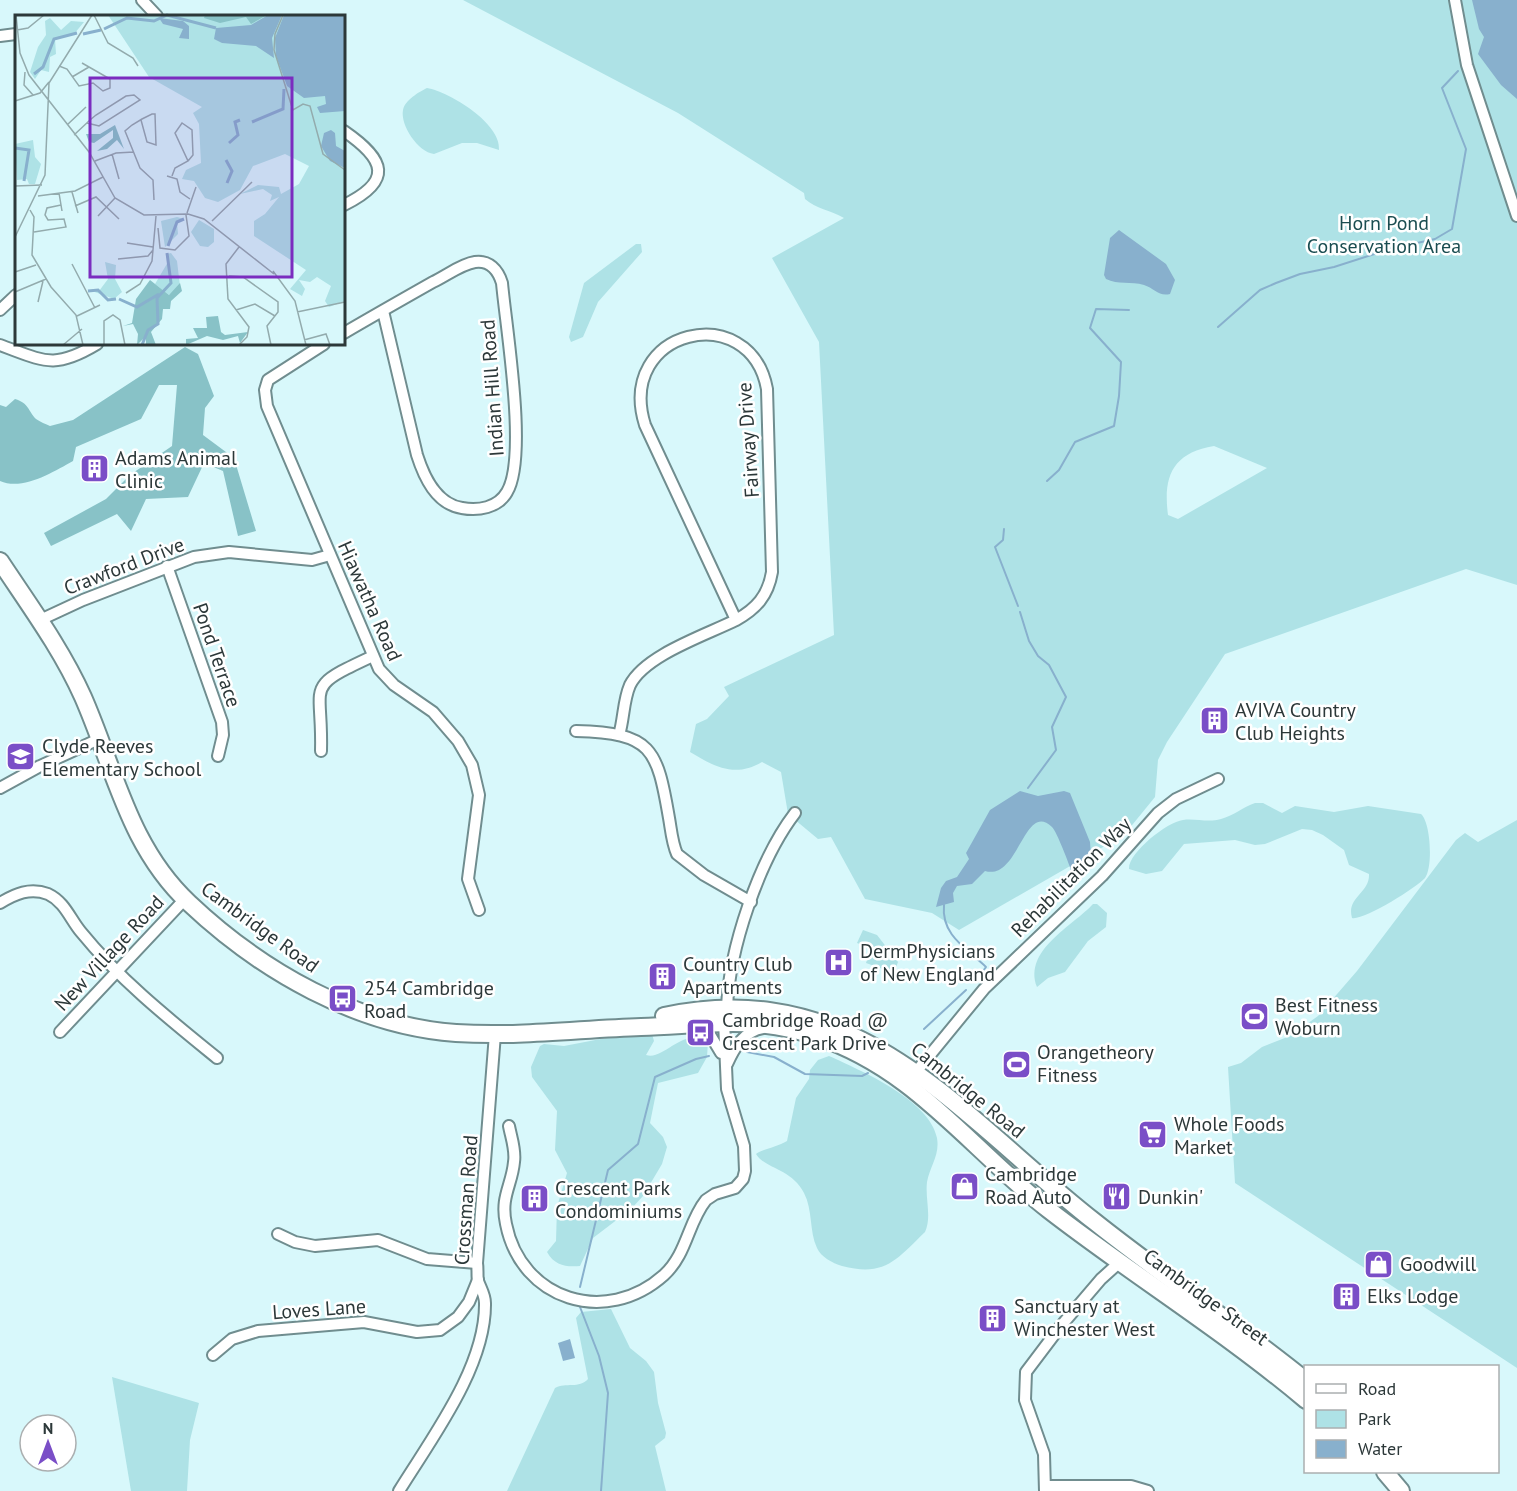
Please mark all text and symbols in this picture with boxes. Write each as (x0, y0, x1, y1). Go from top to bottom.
inset map (15, 15, 345, 345)
park label: Horn Pond Conservation Area (1307, 210, 1461, 259)
street label: Indian Hill Road (474, 319, 510, 457)
street label: Fairway Drive (731, 381, 765, 499)
place label: Adams Animal Clinic (115, 445, 237, 494)
building icon: Adams Animal Clinic (78, 453, 110, 485)
street label: Crawford Drive (60, 531, 188, 601)
street label: Hiawatha Road (332, 537, 408, 665)
street label: Pond Terrace (187, 599, 247, 711)
place label: AVIVA Country Club Heights (1235, 697, 1356, 746)
building icon: AVIVA Country Club Heights (1198, 705, 1230, 737)
place label: Clyde Reeves Elementary School (42, 733, 202, 782)
school or university icon: Clyde Reeves Elementary School (5, 741, 37, 773)
street label: Rehabilitation Way (1005, 811, 1137, 943)
street label: Cambridge Road (196, 875, 324, 979)
street label: New Village Road (49, 890, 169, 1016)
place label: DermPhysicians of New England (860, 938, 995, 987)
hospital icon: DermPhysicians of New England (823, 946, 855, 978)
place label: Country Club Apartments (683, 951, 793, 1000)
building icon: Country Club Apartments (646, 960, 678, 992)
place label: 254 Cambridge Road (364, 975, 494, 1024)
bus stop icon: 254 Cambridge Road (327, 983, 359, 1015)
place label: Best Fitness Woburn (1275, 992, 1378, 1041)
sports icon: Best Fitness Woburn (1238, 1000, 1270, 1032)
place label: Cambridge Road @ Crescent Park Drive (722, 1007, 888, 1056)
bus stop icon: Cambridge Road @ Crescent Park Drive (685, 1016, 717, 1048)
street label: Cambridge Road (906, 1036, 1030, 1144)
place label: Orangetheory Fitness (1037, 1039, 1154, 1088)
sports icon: Orangetheory Fitness (1000, 1048, 1032, 1080)
place label: Whole Foods Market (1174, 1111, 1285, 1160)
supermarket icon: Whole Foods Market (1137, 1119, 1169, 1151)
street label: Crossman Road (448, 1134, 484, 1266)
place label: Cambridge Road Auto (985, 1161, 1077, 1210)
shop icon: Cambridge Road Auto (948, 1170, 980, 1202)
place label: Crescent Park Condominiums (555, 1175, 682, 1224)
restaurant icon: Dunkin' (1101, 1181, 1133, 1213)
building icon: Crescent Park Condominiums (518, 1183, 550, 1215)
place label: Dunkin' (1138, 1184, 1203, 1210)
street label: Cambridge Street (1138, 1243, 1274, 1351)
shop icon: Goodwill (1363, 1248, 1395, 1280)
place label: Goodwill (1400, 1251, 1476, 1277)
building icon: Elks Lodge (1330, 1280, 1362, 1312)
place label: Elks Lodge (1367, 1283, 1458, 1309)
street label: Loves Lane (271, 1293, 367, 1325)
place label: Sanctuary at Winchester West (1014, 1293, 1155, 1342)
building icon: Sanctuary at Winchester West (977, 1302, 1009, 1334)
legend (1304, 1365, 1499, 1473)
text: Road (1358, 1377, 1396, 1400)
text: Park (1358, 1407, 1391, 1430)
north arrow (18, 1413, 78, 1473)
text: N (43, 1418, 53, 1438)
text: Water (1358, 1437, 1402, 1460)

